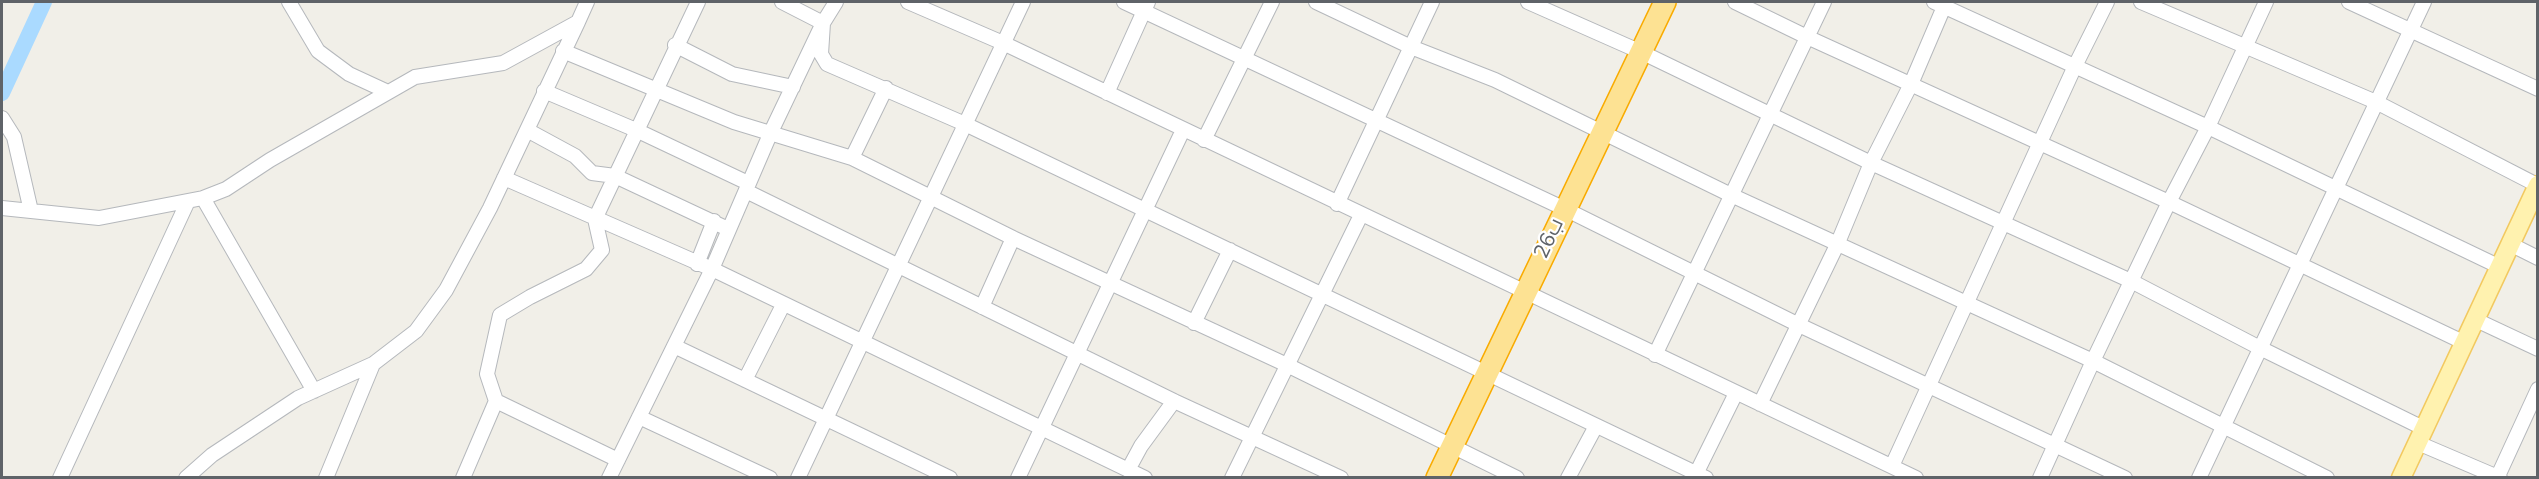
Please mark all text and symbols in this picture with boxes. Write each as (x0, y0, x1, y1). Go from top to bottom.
street label: 26ب (1530, 215, 1570, 263)

